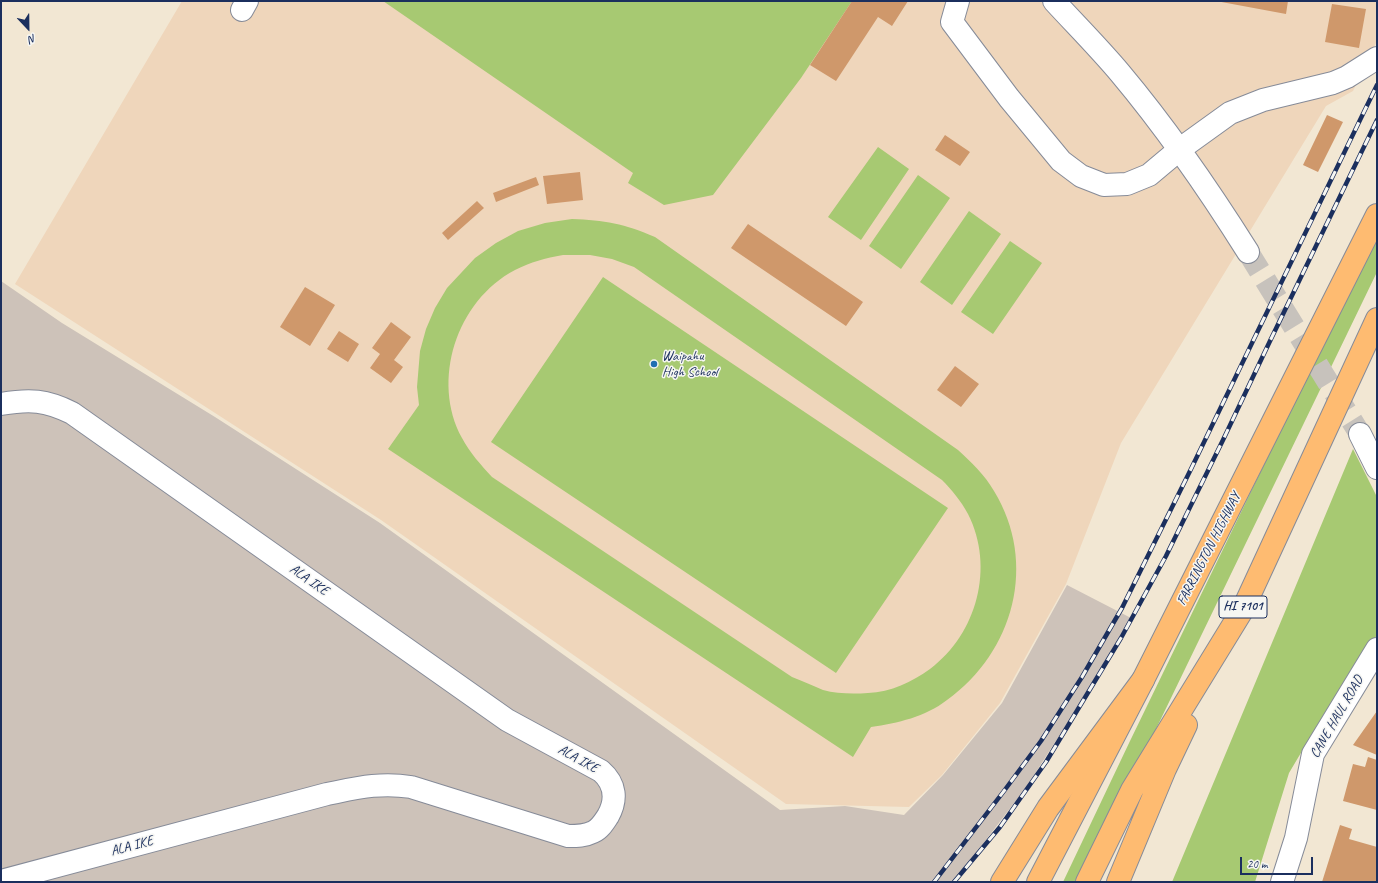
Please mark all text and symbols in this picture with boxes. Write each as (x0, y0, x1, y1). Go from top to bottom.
north arrow (8, 8, 48, 48)
text: N (27, 31, 38, 47)
place label: Waipahu High School (662, 348, 717, 380)
marker: Waipahu High School (649, 359, 659, 369)
street label: FARRINGTON HIGHWAY (1173, 490, 1245, 608)
street label: ALA IKE (286, 561, 332, 599)
road number: HI 7101 (1219, 596, 1267, 618)
street label: CANE HAUL ROAD (1307, 673, 1367, 761)
street label: ALA IKE (555, 741, 601, 777)
street label: ALA IKE (109, 832, 155, 860)
scale bar (1242, 849, 1315, 875)
text: 20 m (1247, 856, 1267, 872)

